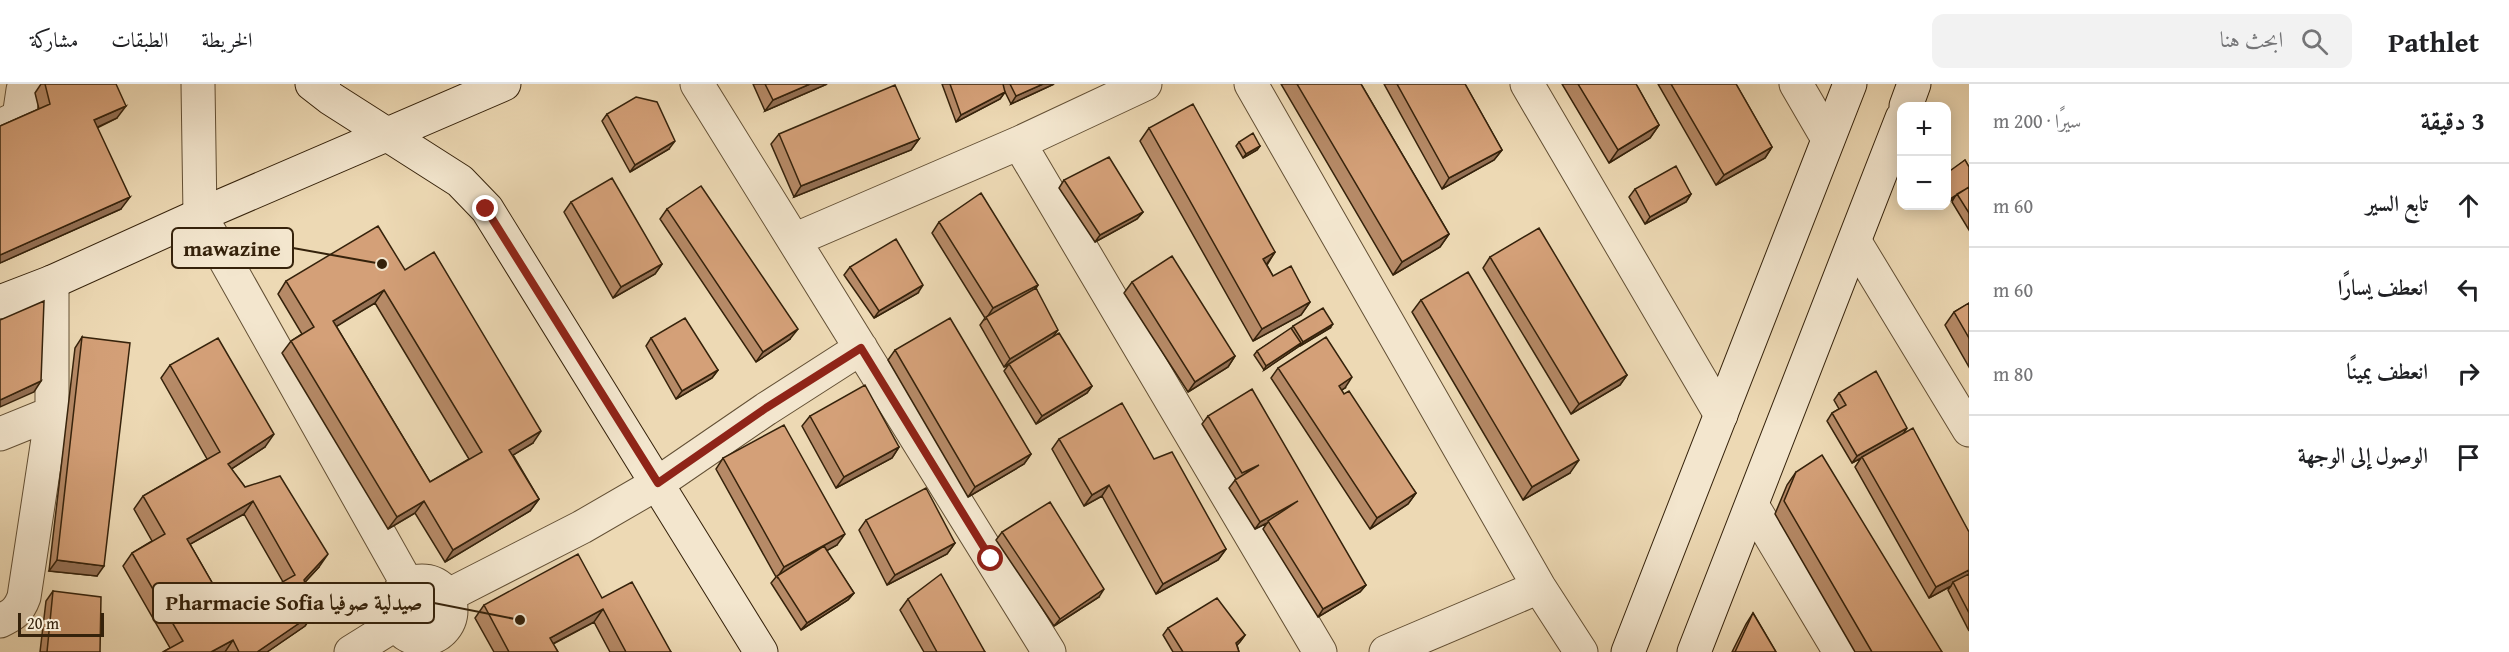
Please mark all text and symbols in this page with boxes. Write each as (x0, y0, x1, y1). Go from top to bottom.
search box (1932, 14, 2352, 68)
text: Pathlet (2388, 21, 2479, 62)
text: ابحث هنا (2220, 23, 2283, 55)
text: مشاركة (30, 24, 78, 55)
text: الطبقات (111, 24, 168, 55)
text: الخريطة (201, 24, 253, 55)
icon: search (2298, 25, 2331, 58)
text: 3 دقيقة (2420, 101, 2485, 140)
map controls (1897, 102, 1951, 210)
button: + (1897, 102, 1951, 156)
text: سيرًا · 200 m (1993, 106, 2081, 135)
button: − (1897, 156, 1951, 210)
text: تابع السير (2366, 187, 2428, 219)
icon: ahead (2452, 189, 2485, 222)
text: 60 m (1993, 191, 2033, 220)
route end (472, 195, 498, 221)
callout: mawazine (172, 228, 293, 268)
text: mawazine (183, 232, 281, 264)
text: انعطف يسارًا (2338, 271, 2428, 303)
icon: left (2452, 273, 2485, 306)
text: 60 m (1993, 275, 2033, 304)
text: انعطف يمينًا (2347, 355, 2428, 387)
icon: right (2452, 357, 2485, 390)
text: 80 m (1993, 359, 2033, 388)
text: الوصول إلى الوجهة (2298, 439, 2428, 471)
icon: arrive (2452, 441, 2485, 474)
route start (977, 545, 1003, 571)
callout: Pharmacie Sofia صيدلية صوفيا (153, 583, 434, 623)
text: Pharmacie Sofia صيدلية صوفيا (165, 586, 423, 618)
scale bar (18, 610, 104, 638)
text: 20 m (27, 611, 59, 635)

